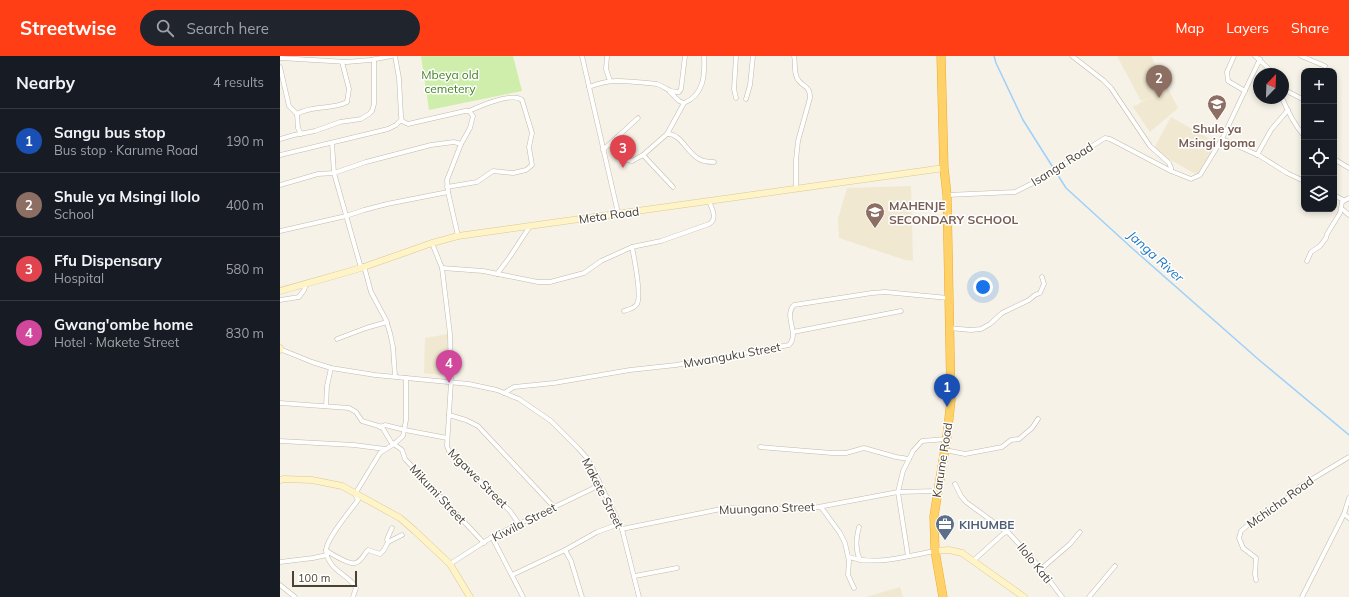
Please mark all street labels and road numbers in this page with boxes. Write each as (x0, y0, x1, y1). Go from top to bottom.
street label: Isanga Road (1028, 139, 1096, 189)
street label: Meta Road (578, 203, 640, 227)
street label: Mwanguku Street (682, 339, 782, 371)
street label: Karume Road (929, 421, 955, 499)
street label: Mgawe Street (445, 445, 511, 511)
street label: Makete Street (579, 455, 627, 531)
street label: Mikumi Street (407, 461, 469, 527)
street label: Mchicha Road (1244, 473, 1316, 531)
street label: Kiwila Street (489, 499, 559, 545)
street label: Muungano Street (719, 499, 815, 517)
street label: Ilolo Kati (1014, 540, 1056, 586)

